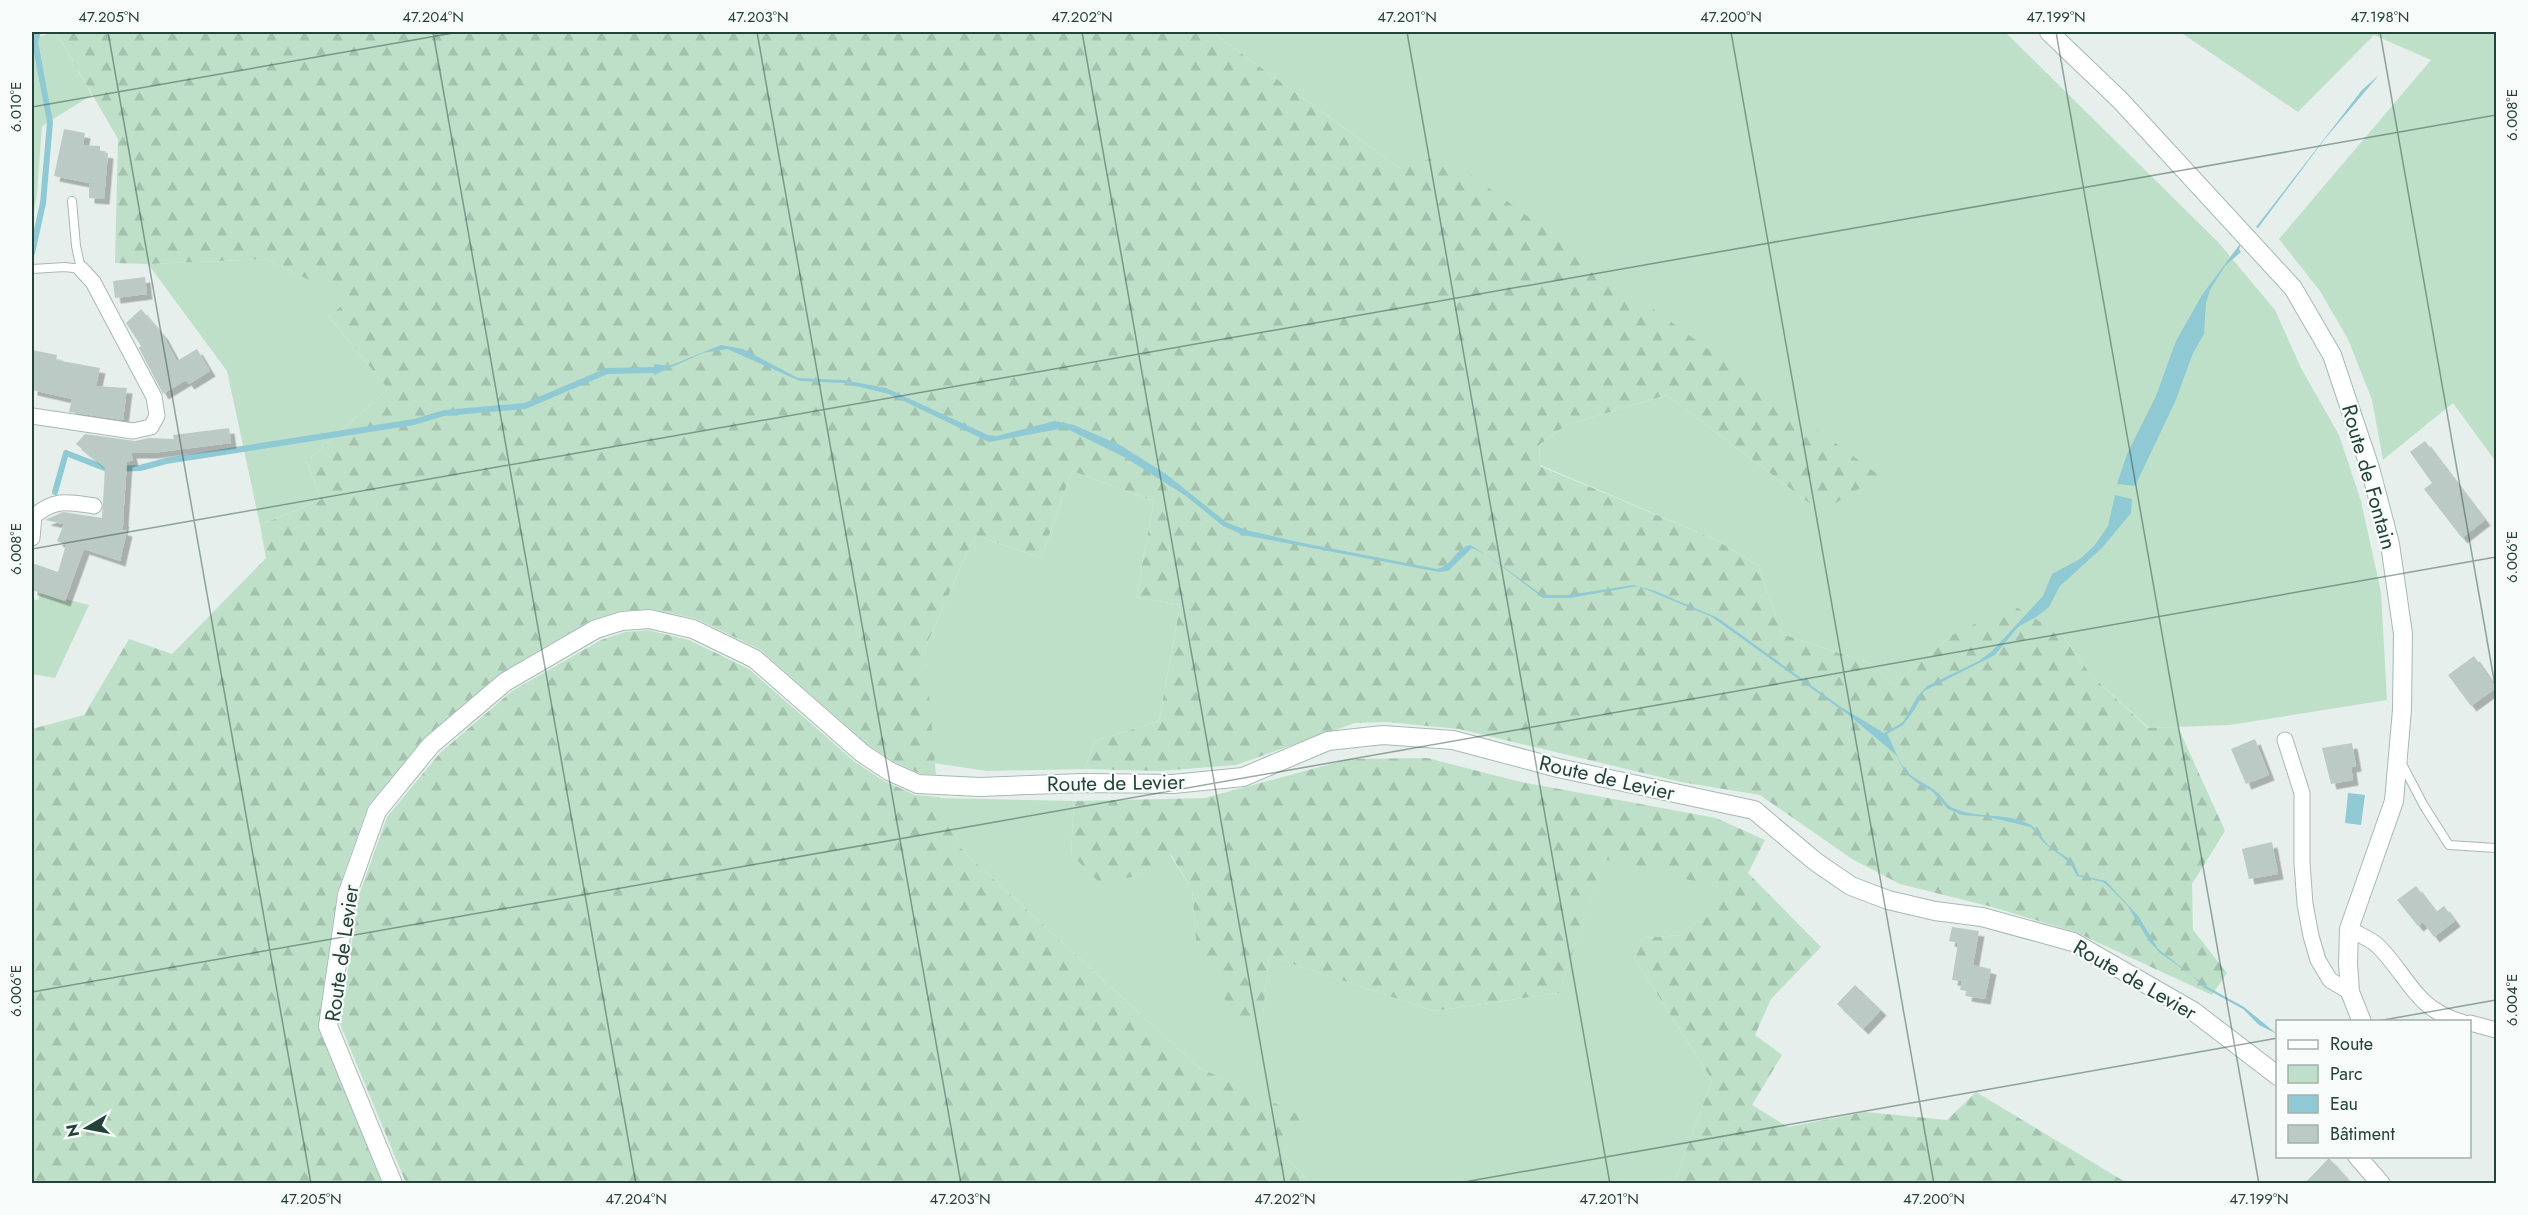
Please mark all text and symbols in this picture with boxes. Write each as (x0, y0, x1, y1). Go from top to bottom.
text: 47.205°N (78, 6, 140, 28)
text: 47.204°N (402, 6, 464, 28)
text: 47.203°N (727, 6, 789, 28)
text: 47.202°N (1051, 6, 1113, 28)
text: 47.201°N (1377, 6, 1437, 28)
text: 47.200°N (1700, 6, 1762, 28)
text: 47.199°N (2026, 6, 2086, 28)
text: 47.198°N (2351, 6, 2410, 28)
text: 6.010°E (5, 82, 27, 132)
text: 6.008°E (2501, 89, 2523, 141)
street label: Route de Fontain (2334, 401, 2404, 553)
text: 6.008°E (5, 523, 27, 575)
text: 6.006°E (2501, 531, 2523, 583)
street label: Route de Levier (1536, 748, 1678, 808)
street label: Route de Levier (1047, 767, 1186, 799)
street label: Route de Levier (318, 882, 367, 1024)
street label: Route de Levier (2068, 932, 2203, 1028)
text: 6.006°E (5, 965, 27, 1017)
text: 6.004°E (2501, 974, 2523, 1026)
legend (2276, 1020, 2471, 1158)
text: Route (2330, 1031, 2373, 1057)
text: Parc (2330, 1061, 2363, 1087)
text: Eau (2330, 1091, 2358, 1117)
north arrow (57, 1098, 117, 1158)
text: Bâtiment (2330, 1121, 2396, 1147)
text: N (60, 1122, 85, 1139)
text: 47.205°N (280, 1188, 342, 1210)
text: 47.204°N (605, 1188, 667, 1210)
text: 47.203°N (929, 1188, 991, 1210)
text: 47.202°N (1254, 1188, 1316, 1210)
text: 47.201°N (1579, 1188, 1639, 1210)
text: 47.200°N (1903, 1188, 1965, 1210)
text: 47.199°N (2229, 1188, 2289, 1210)

